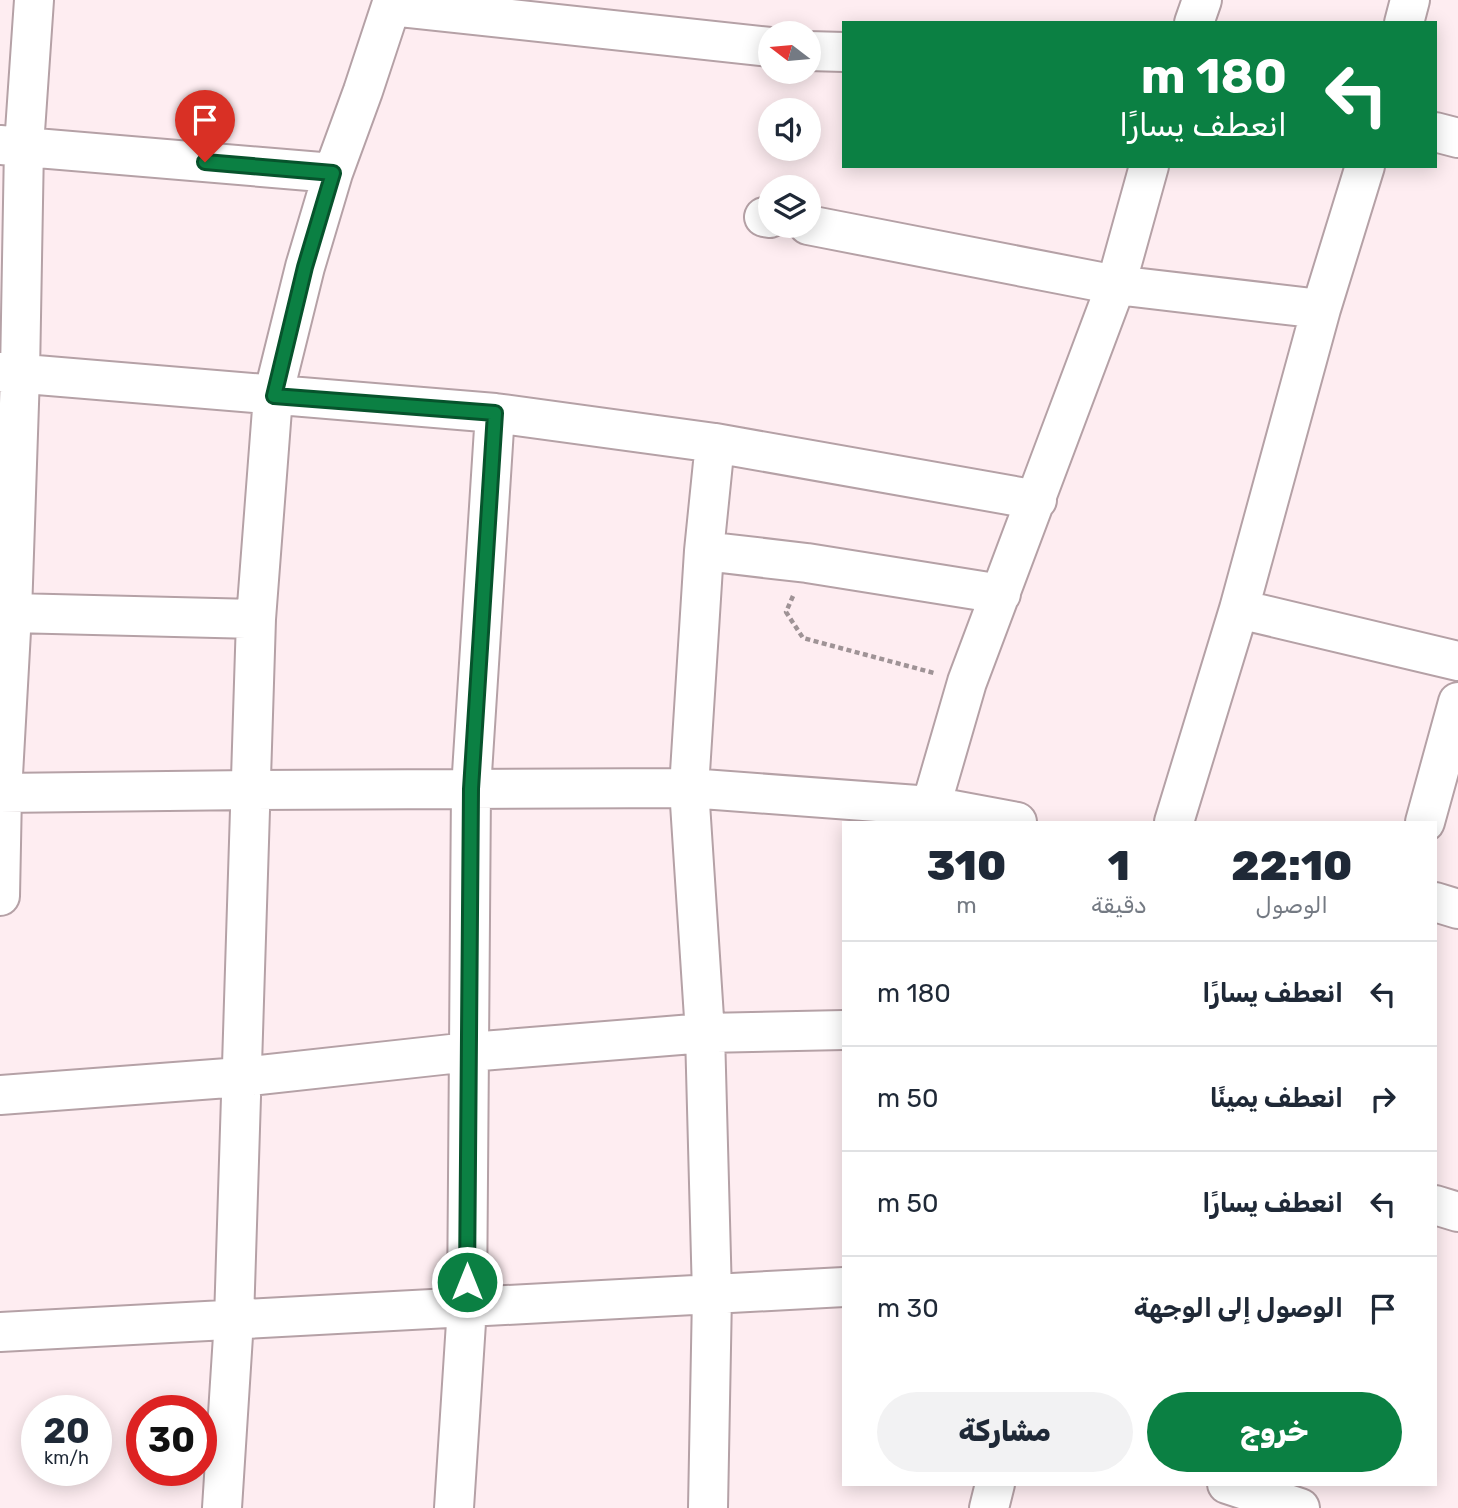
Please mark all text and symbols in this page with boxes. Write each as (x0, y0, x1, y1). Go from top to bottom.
north arrow (758, 21, 821, 84)
map controls (758, 21, 821, 238)
text: 180 m (1141, 47, 1287, 105)
icon: left (1311, 49, 1402, 140)
pin (175, 90, 235, 162)
button: sound (758, 98, 821, 161)
icon: arrive (186, 101, 224, 139)
text: انعطف يسارًا (1119, 106, 1287, 144)
button: layers (758, 175, 821, 238)
text: 310 (927, 841, 1006, 891)
text: 1 (1108, 841, 1130, 891)
text: 22:10 (1231, 841, 1352, 891)
text: m (956, 891, 977, 919)
text: دقيقة (1091, 891, 1147, 919)
text: الوصول (1256, 891, 1328, 919)
icon: left (1364, 975, 1402, 1013)
text: 180 m (877, 978, 951, 1009)
text: انعطف يسارًا (1202, 978, 1343, 1009)
icon: right (1364, 1080, 1402, 1118)
text: 50 m (877, 1083, 938, 1114)
text: انعطف يمينًا (1210, 1083, 1343, 1114)
icon: left (1364, 1185, 1402, 1223)
text: 50 m (877, 1188, 938, 1219)
text: انعطف يسارًا (1202, 1188, 1343, 1219)
position arrow (430, 1245, 504, 1319)
icon: arrive (1364, 1290, 1402, 1328)
text: 30 m (877, 1293, 939, 1324)
text: الوصول إلى الوجهة (1134, 1293, 1343, 1324)
button: مشاركة (877, 1392, 1133, 1472)
button: خروج (1147, 1392, 1402, 1472)
speed limit sign: 30 (126, 1395, 217, 1486)
text: 20 (43, 1410, 90, 1452)
text: km/h (44, 1447, 89, 1469)

